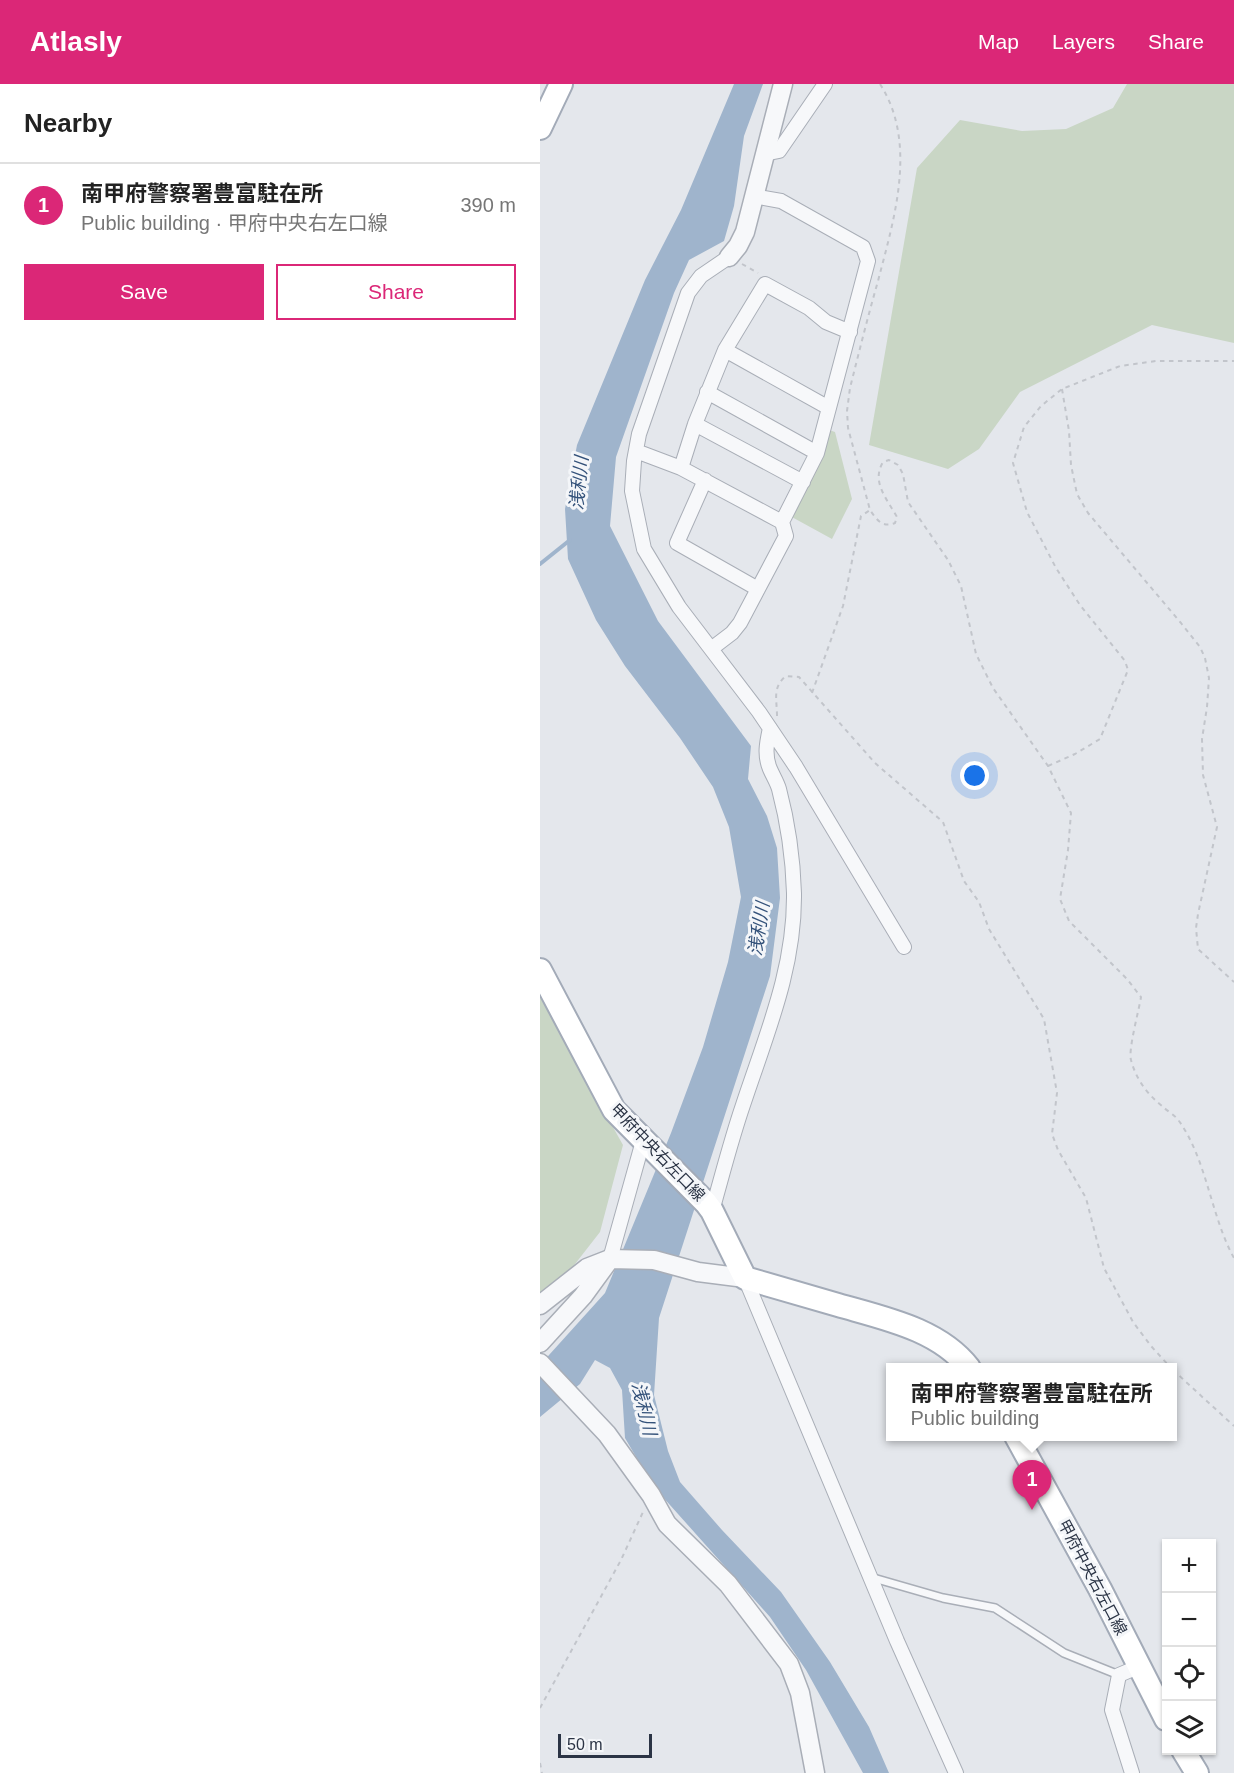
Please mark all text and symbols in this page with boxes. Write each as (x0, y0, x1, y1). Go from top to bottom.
text: Atlasly (30, 26, 122, 57)
text: Map (978, 30, 1019, 53)
text: Layers (1052, 30, 1115, 53)
text: Share (1148, 30, 1204, 53)
text: Nearby (24, 108, 112, 138)
text: 南甲府警察署豊富駐在所 (81, 181, 323, 206)
text: 1 (38, 194, 49, 216)
text: 390 m (460, 194, 516, 216)
text: Public building · 甲府中央右左口線 (81, 212, 388, 234)
button: Save (24, 264, 264, 320)
button: Share (276, 264, 516, 320)
water label: 浅利川 (566, 453, 592, 511)
your location (960, 761, 989, 790)
water label: 浅利川 (745, 899, 773, 957)
street label: 甲府中央右左口線 (607, 1100, 708, 1204)
popup (886, 1363, 1177, 1441)
water label: 浅利川 (628, 1380, 660, 1440)
text: 南甲府警察署豊富駐在所 (910, 1381, 1153, 1406)
text: Public building (910, 1407, 1039, 1429)
pin: 1 (1012, 1460, 1052, 1510)
street label: 甲府中央右左口線 (1055, 1517, 1130, 1638)
map controls (1162, 1539, 1216, 1755)
button: + (1162, 1539, 1216, 1593)
button: − (1162, 1593, 1216, 1647)
button: locate (1162, 1647, 1216, 1701)
button: layers (1162, 1701, 1216, 1755)
scale bar (558, 1731, 652, 1758)
text: 50 m (567, 1736, 603, 1753)

